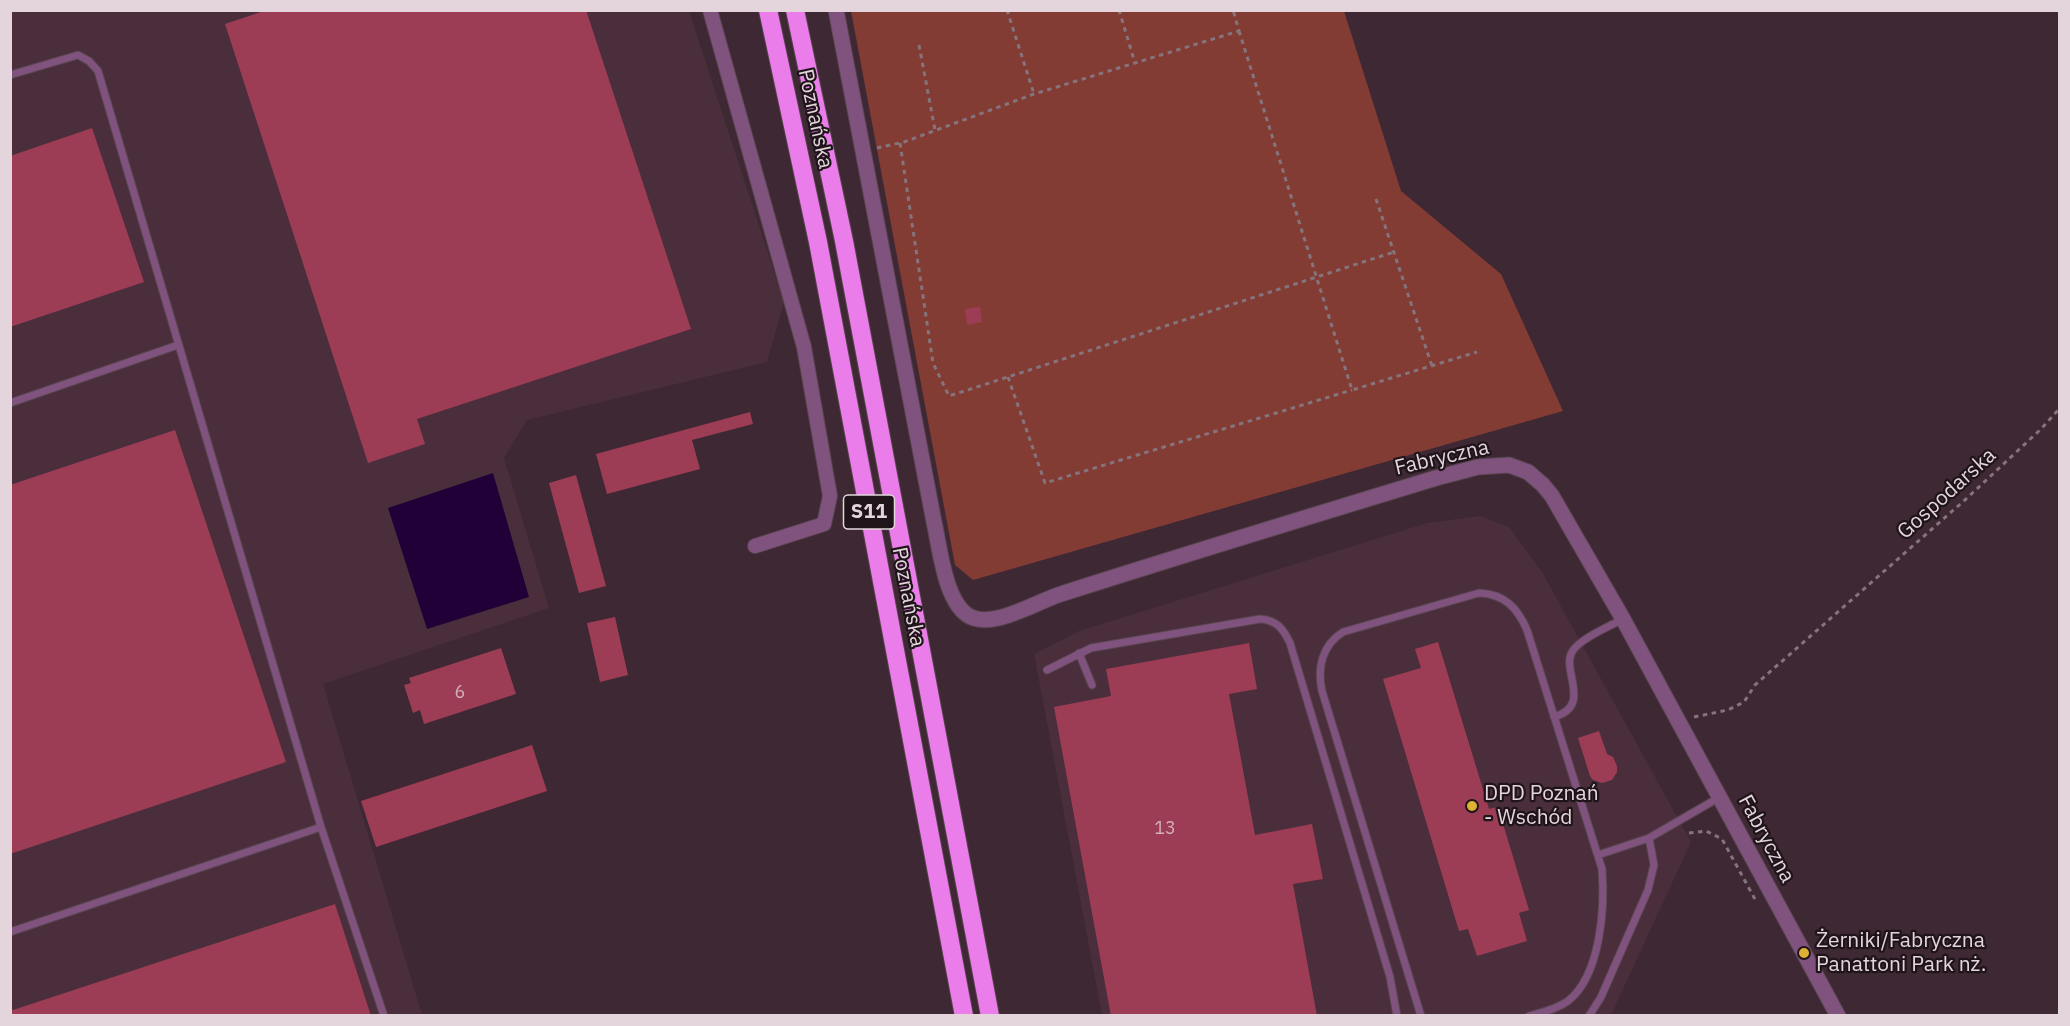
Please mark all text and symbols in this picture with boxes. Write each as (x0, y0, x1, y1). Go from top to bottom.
street label: Poznańska (792, 67, 838, 171)
street label: Fabryczna (1392, 435, 1492, 481)
street label: Gospodarska (1892, 443, 2002, 545)
road number: S11 (844, 495, 894, 529)
street label: Poznańska (886, 545, 930, 649)
house number: 6 (455, 682, 465, 704)
place label: DPD Poznań - Wschód (1484, 781, 1599, 831)
street label: Fabryczna (1732, 791, 1800, 887)
marker: DPD Poznań - Wschód (1465, 799, 1479, 813)
house number: 13 (1154, 818, 1176, 840)
place label: Żerniki/Fabryczna Panattoni Park nż. (1816, 928, 1986, 978)
marker: Żerniki/Fabryczna Panattoni Park nż. (1797, 946, 1811, 960)

